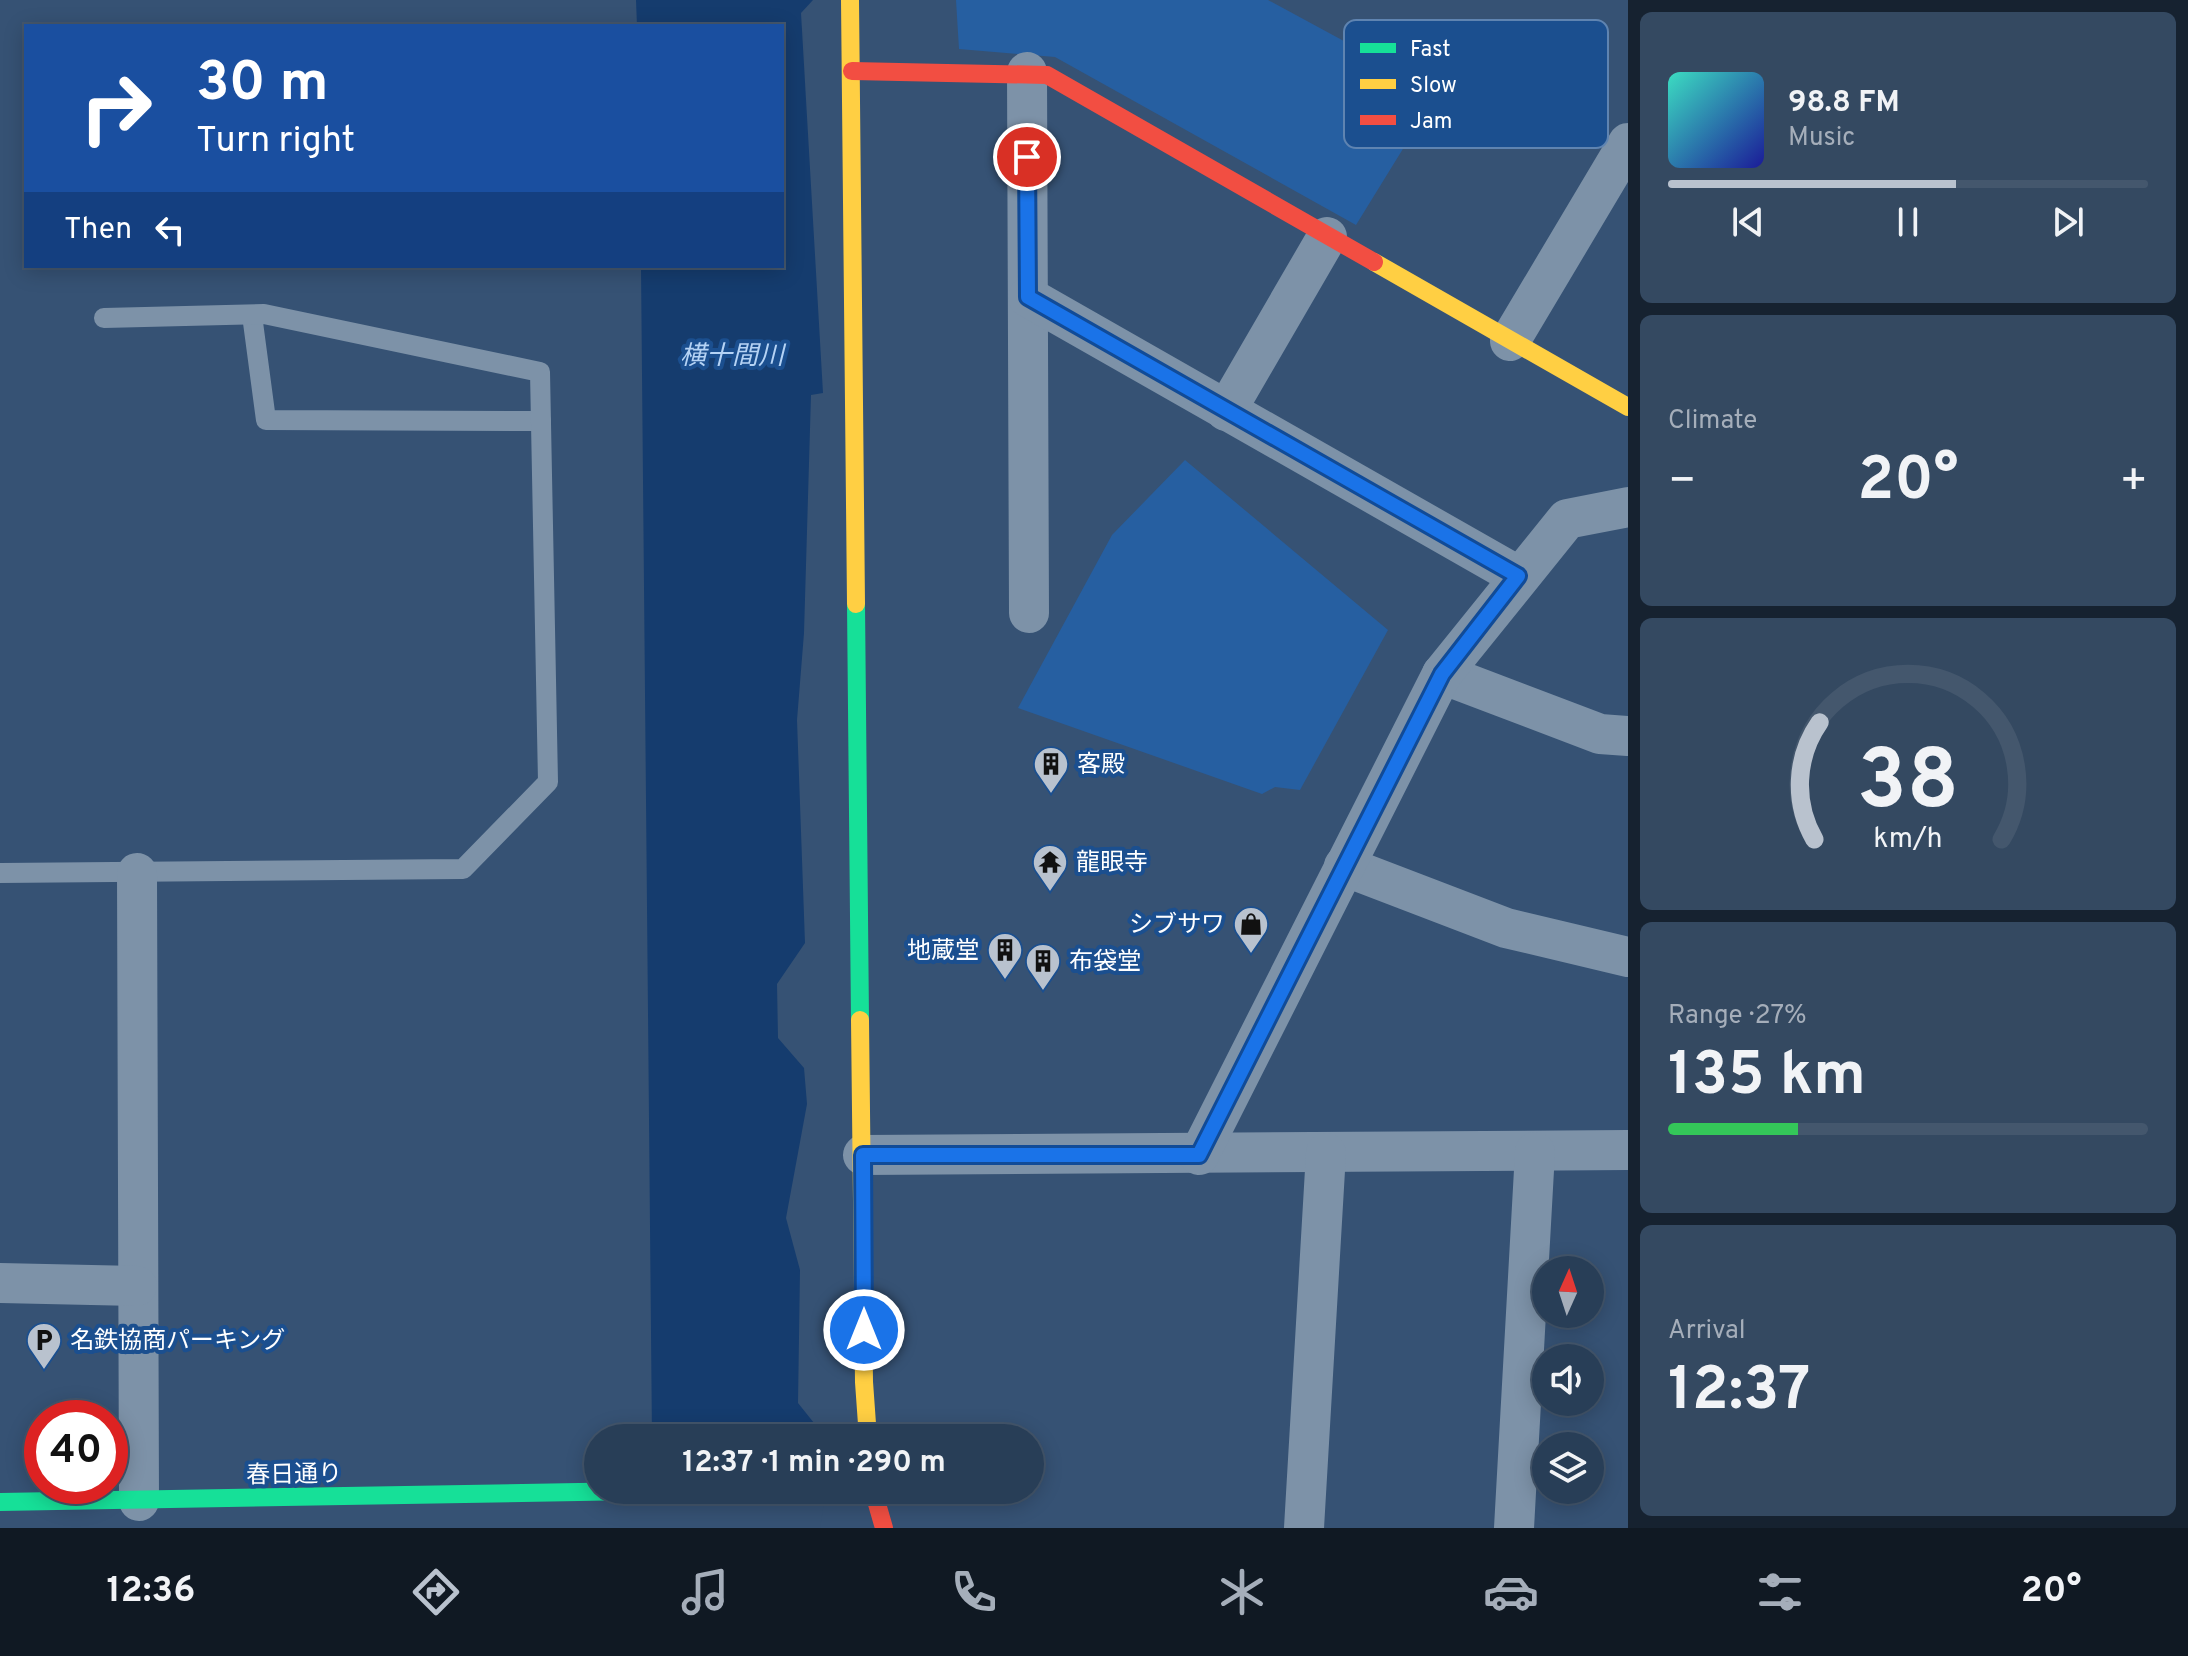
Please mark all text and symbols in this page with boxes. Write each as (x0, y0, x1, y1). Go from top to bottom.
legend (1344, 20, 1608, 148)
text: Fast (1410, 37, 1451, 64)
text: 30 m (196, 50, 329, 120)
icon: right (64, 56, 168, 160)
text: Slow (1410, 73, 1457, 100)
text: 98.8 FM (1788, 85, 1900, 122)
text: Jam (1410, 109, 1453, 136)
text: Turn right (196, 119, 355, 165)
text: Music (1788, 122, 1855, 155)
pin (993, 123, 1061, 191)
icon: arrive (1005, 135, 1049, 179)
icon: previous (1726, 200, 1770, 244)
icon: pause (1886, 200, 1930, 244)
icon: next (2046, 200, 2090, 244)
icon: left (148, 208, 192, 252)
text: Then (64, 212, 132, 249)
water label: 横十間川 (680, 341, 787, 374)
text: Climate (1668, 405, 1757, 438)
text: 20° (1857, 445, 1959, 521)
text: − (1668, 455, 1696, 511)
text: + (2120, 455, 2148, 511)
text: 38 (1857, 733, 1959, 838)
building icon: 客殿 (1032, 745, 1070, 795)
place label: 客殿 (1077, 751, 1125, 781)
text: km/h (1873, 822, 1943, 858)
temple icon: 龍眼寺 (1031, 843, 1069, 893)
place label: 龍眼寺 (1076, 849, 1148, 879)
shop icon: シブサワ (1232, 905, 1270, 955)
place label: シブサワ (1129, 911, 1225, 941)
building icon: 地蔵堂 (986, 931, 1024, 981)
place label: 地蔵堂 (907, 937, 979, 967)
building icon: 布袋堂 (1024, 942, 1062, 992)
place label: 布袋堂 (1069, 948, 1141, 978)
text: Range · 27% (1668, 1000, 1807, 1033)
text: 135 km (1668, 1040, 1866, 1116)
north arrow (1532, 1256, 1604, 1328)
map controls (1532, 1256, 1604, 1504)
position arrow (822, 1288, 906, 1372)
text: Arrival (1668, 1315, 1746, 1348)
parking icon: 名鉄協商パーキング (25, 1321, 63, 1371)
place label: 名鉄協商パーキング (70, 1327, 285, 1357)
button: sound (1532, 1344, 1604, 1416)
text: 12:37 (1668, 1355, 1810, 1431)
speed limit sign: 40 (24, 1400, 128, 1504)
button: layers (1532, 1432, 1604, 1504)
text: 12:37 · 1 min · 290 m (682, 1445, 946, 1482)
street label: 春日通り (246, 1460, 342, 1492)
icon: directions (408, 1564, 464, 1620)
icon: music (677, 1564, 733, 1620)
icon: phone (946, 1564, 1002, 1620)
icon: climate (1214, 1564, 1270, 1620)
icon: car (1483, 1564, 1539, 1620)
icon: filters (1752, 1564, 1808, 1620)
text: 12:36 (106, 1569, 195, 1615)
text: 20° (2021, 1569, 2082, 1615)

